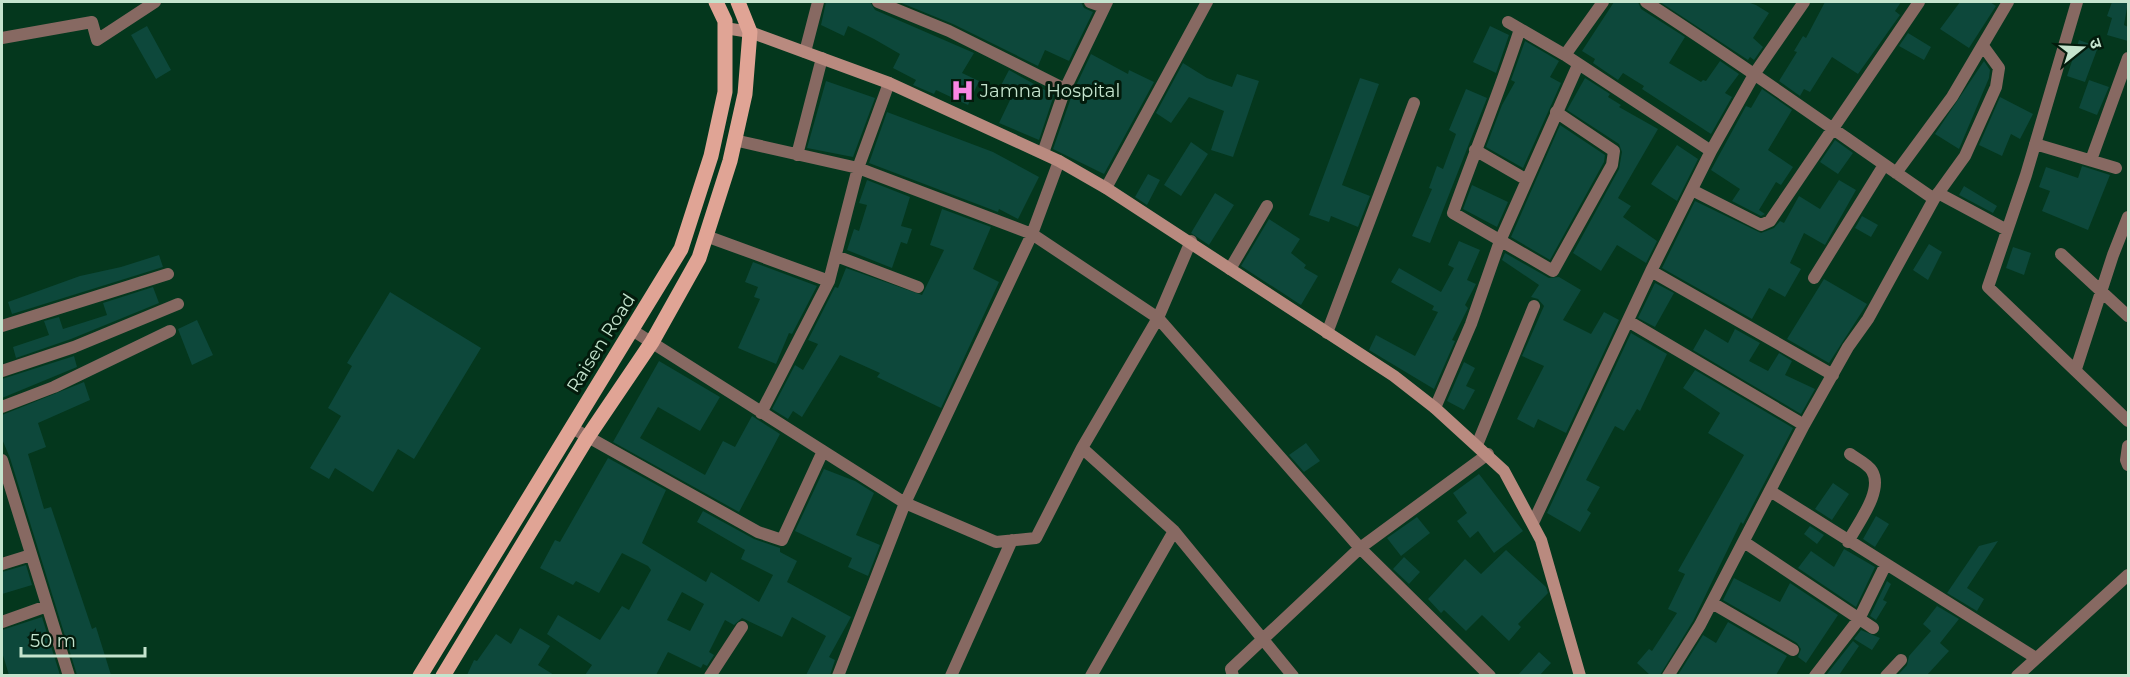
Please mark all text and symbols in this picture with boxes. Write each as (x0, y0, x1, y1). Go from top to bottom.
north arrow (2052, 18, 2112, 78)
text: उ (2085, 36, 2106, 52)
hospital icon: Jamna Hospital (949, 78, 975, 104)
place label: Jamna Hospital (979, 80, 1120, 102)
street label: Raisen Road (562, 290, 640, 396)
scale bar (21, 620, 146, 658)
text: 50 m (30, 630, 76, 652)

